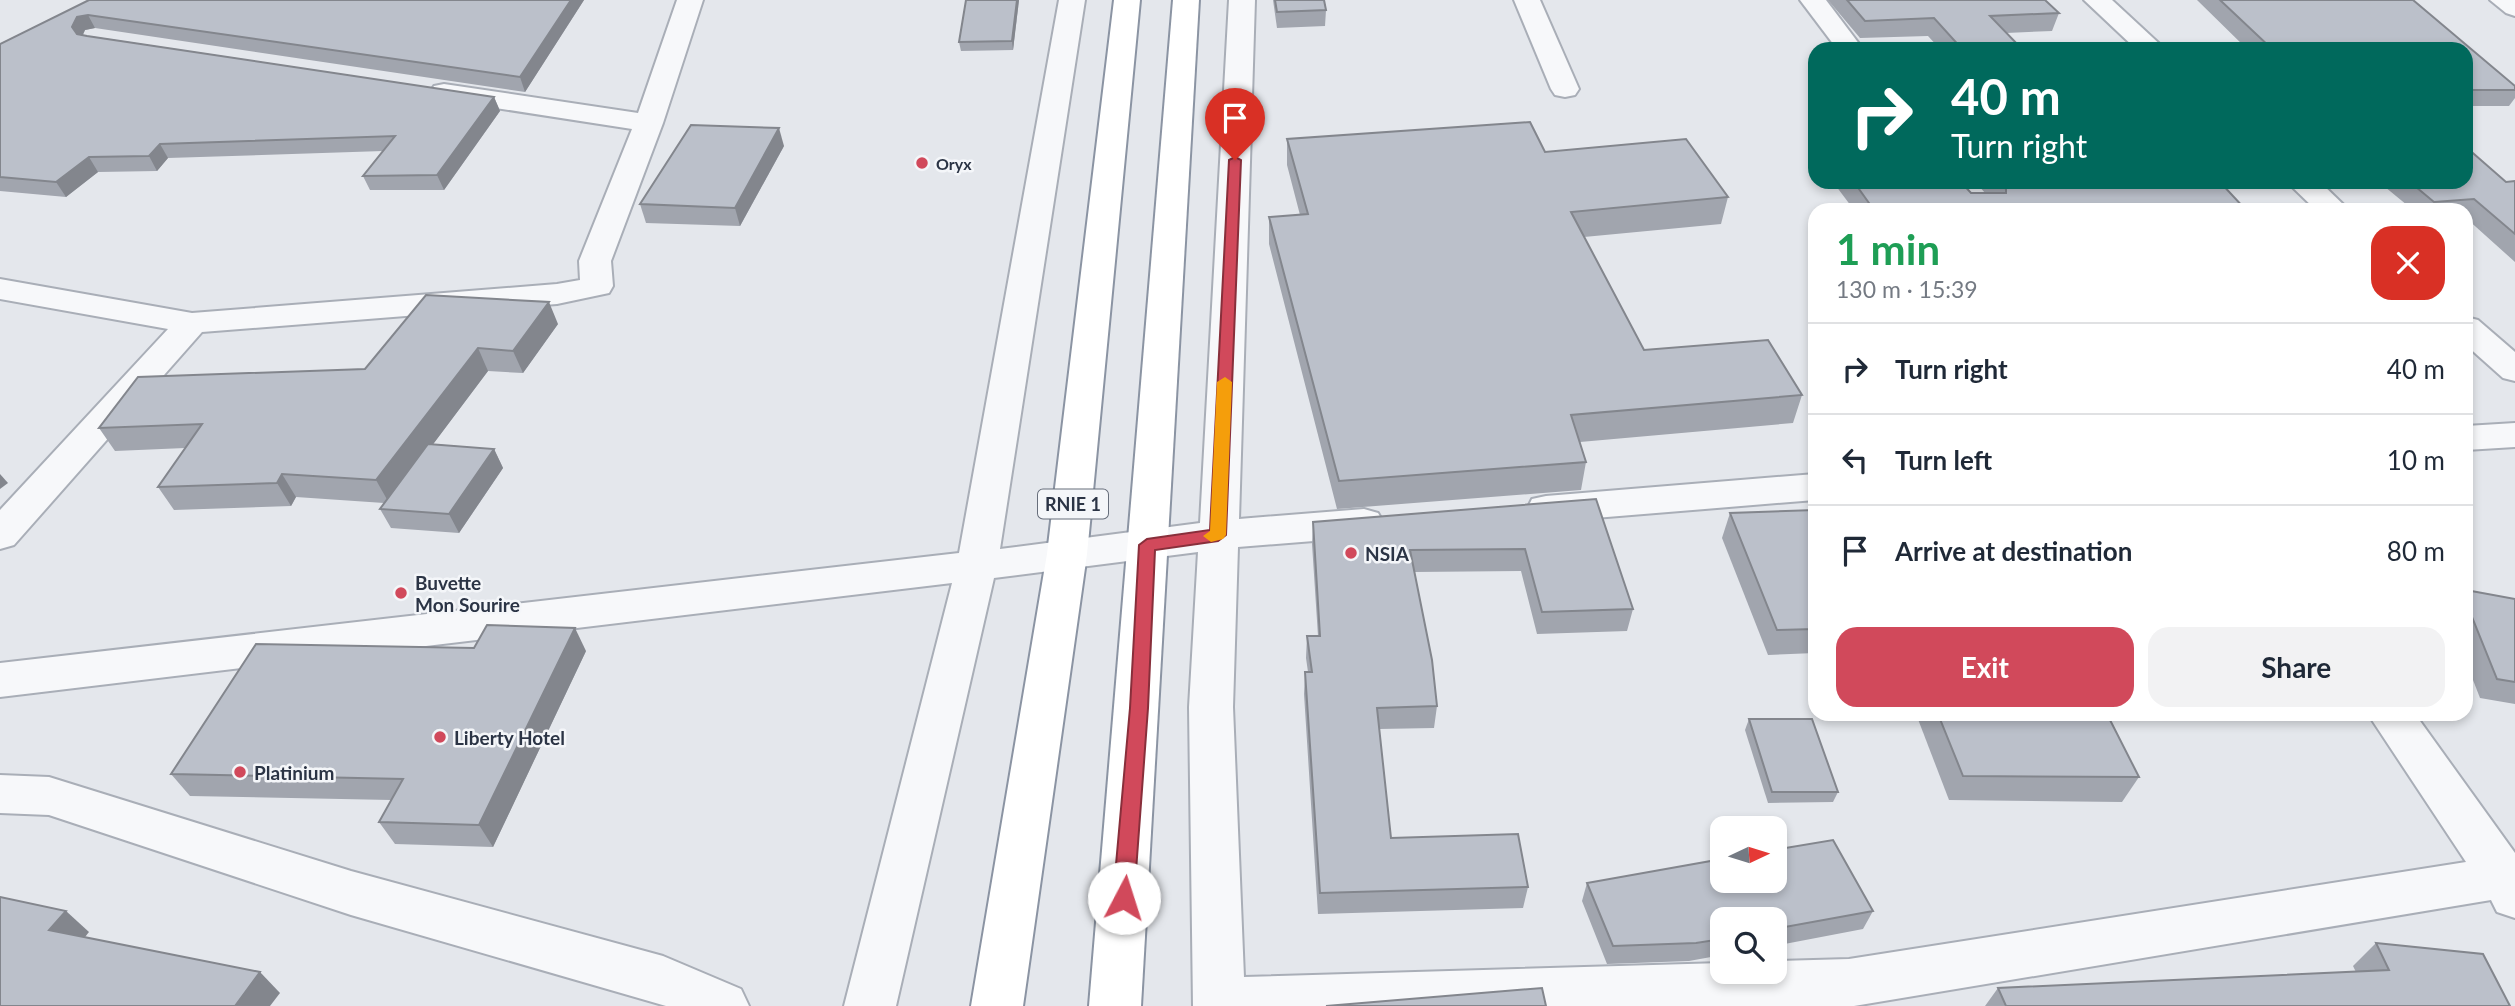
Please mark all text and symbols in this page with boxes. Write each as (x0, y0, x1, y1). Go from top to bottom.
text: 40 m (1951, 67, 2061, 125)
icon: right (1836, 70, 1927, 161)
pin (1205, 88, 1265, 160)
icon: arrive (1216, 99, 1254, 137)
text: Turn right (1951, 126, 2087, 165)
place label: Oryx (936, 154, 972, 173)
marker: Oryx (914, 155, 930, 171)
text: 1 min (1836, 224, 1940, 274)
button: close (2371, 226, 2445, 300)
text: 130 m · 15:39 (1836, 275, 1978, 303)
icon: right (1836, 350, 1874, 388)
text: Turn right (1895, 353, 2008, 385)
text: 40 m (2387, 353, 2445, 385)
icon: left (1836, 441, 1874, 479)
text: Turn left (1895, 444, 1992, 476)
text: 10 m (2387, 444, 2445, 476)
road number: RNIE 1 (1038, 490, 1108, 518)
icon: arrive (1836, 532, 1874, 570)
text: Arrive at destination (1895, 535, 2132, 567)
text: 80 m (2387, 535, 2445, 567)
place label: NSIA (1365, 542, 1410, 565)
marker: NSIA (1343, 545, 1359, 561)
place label: Buvette Mon Sourire (415, 571, 520, 616)
marker: Buvette Mon Sourire (393, 585, 409, 601)
button: Exit (1836, 627, 2134, 707)
button: Share (2148, 627, 2445, 707)
place label: Liberty Hotel (454, 726, 565, 749)
marker: Liberty Hotel (432, 729, 448, 745)
place label: Platinium (254, 761, 334, 784)
marker: Platinium (232, 764, 248, 780)
north arrow (1710, 816, 1787, 892)
map controls (1710, 816, 1787, 984)
position arrow (1087, 861, 1161, 935)
button: search (1710, 907, 1787, 984)

